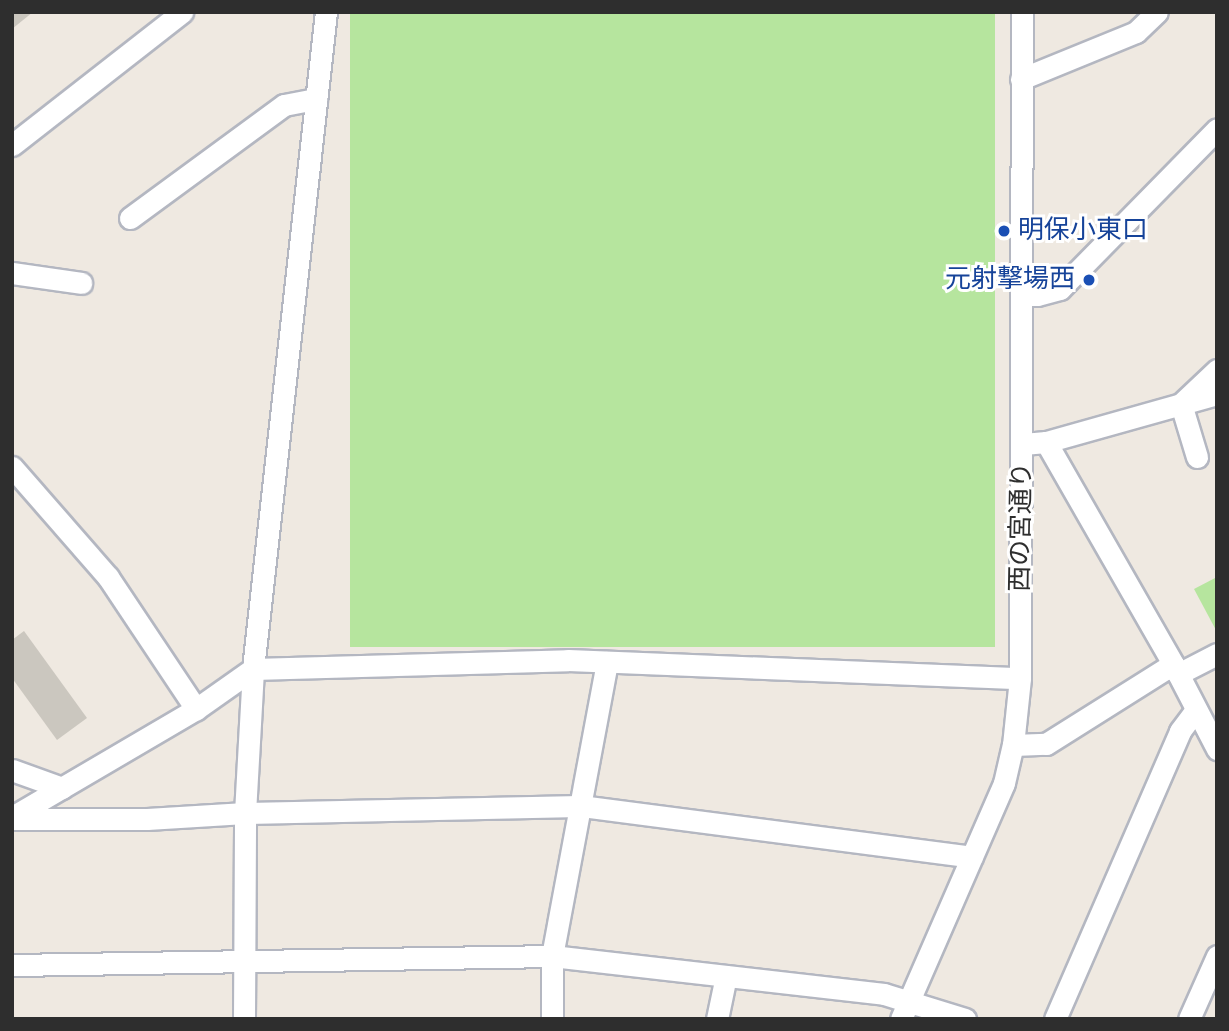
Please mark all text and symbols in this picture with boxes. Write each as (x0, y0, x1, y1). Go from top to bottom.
place label: 明保小東口 (1018, 215, 1148, 247)
marker: 明保小東口 (996, 223, 1012, 239)
place label: 元射撃場西 (945, 264, 1075, 296)
marker: 元射撃場西 (1081, 272, 1097, 288)
street label: 西の宮通り (1005, 462, 1039, 592)

